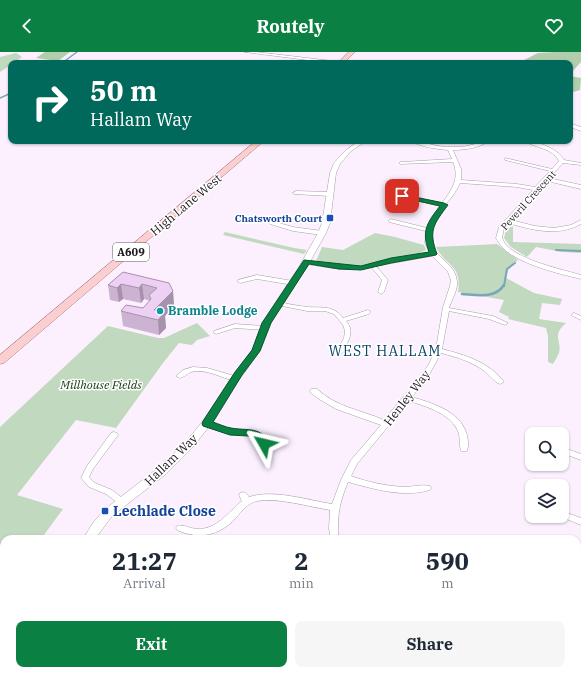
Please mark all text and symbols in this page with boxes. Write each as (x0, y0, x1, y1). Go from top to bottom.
icon: back (16, 15, 38, 37)
text: Routely (257, 15, 324, 38)
icon: heart (543, 15, 565, 37)
text: 50 m (90, 72, 157, 109)
icon: right (24, 76, 76, 128)
text: Hallam Way (90, 108, 192, 131)
street label: Peveril Crescent (498, 167, 559, 233)
street label: High Lane West (147, 171, 224, 239)
pin (385, 179, 419, 213)
icon: arrive (391, 185, 413, 207)
place label: Chatsworth Court (235, 212, 322, 225)
marker: Chatsworth Court (325, 213, 335, 223)
road number: A609 (113, 243, 149, 261)
place label: Bramble Lodge (168, 303, 258, 318)
marker: Bramble Lodge (155, 306, 165, 316)
district label: WEST HALLAM (328, 342, 442, 360)
street label: Henley Way (380, 366, 433, 428)
park label: Millhouse Fields (59, 377, 142, 392)
position arrow (243, 423, 285, 465)
map controls (525, 427, 569, 523)
button: search (525, 427, 569, 471)
street label: Hallam Way (141, 430, 201, 489)
button: layers (525, 479, 569, 523)
place label: Lechlade Close (113, 502, 216, 520)
marker: Lechlade Close (100, 506, 110, 516)
text: 21:27 (112, 545, 177, 577)
text: 2 (294, 545, 309, 577)
text: 590 (426, 545, 469, 577)
text: Arrival (123, 575, 166, 592)
text: min (289, 575, 314, 592)
text: m (441, 575, 454, 592)
button: Exit (16, 621, 287, 667)
button: Share (295, 621, 565, 667)

